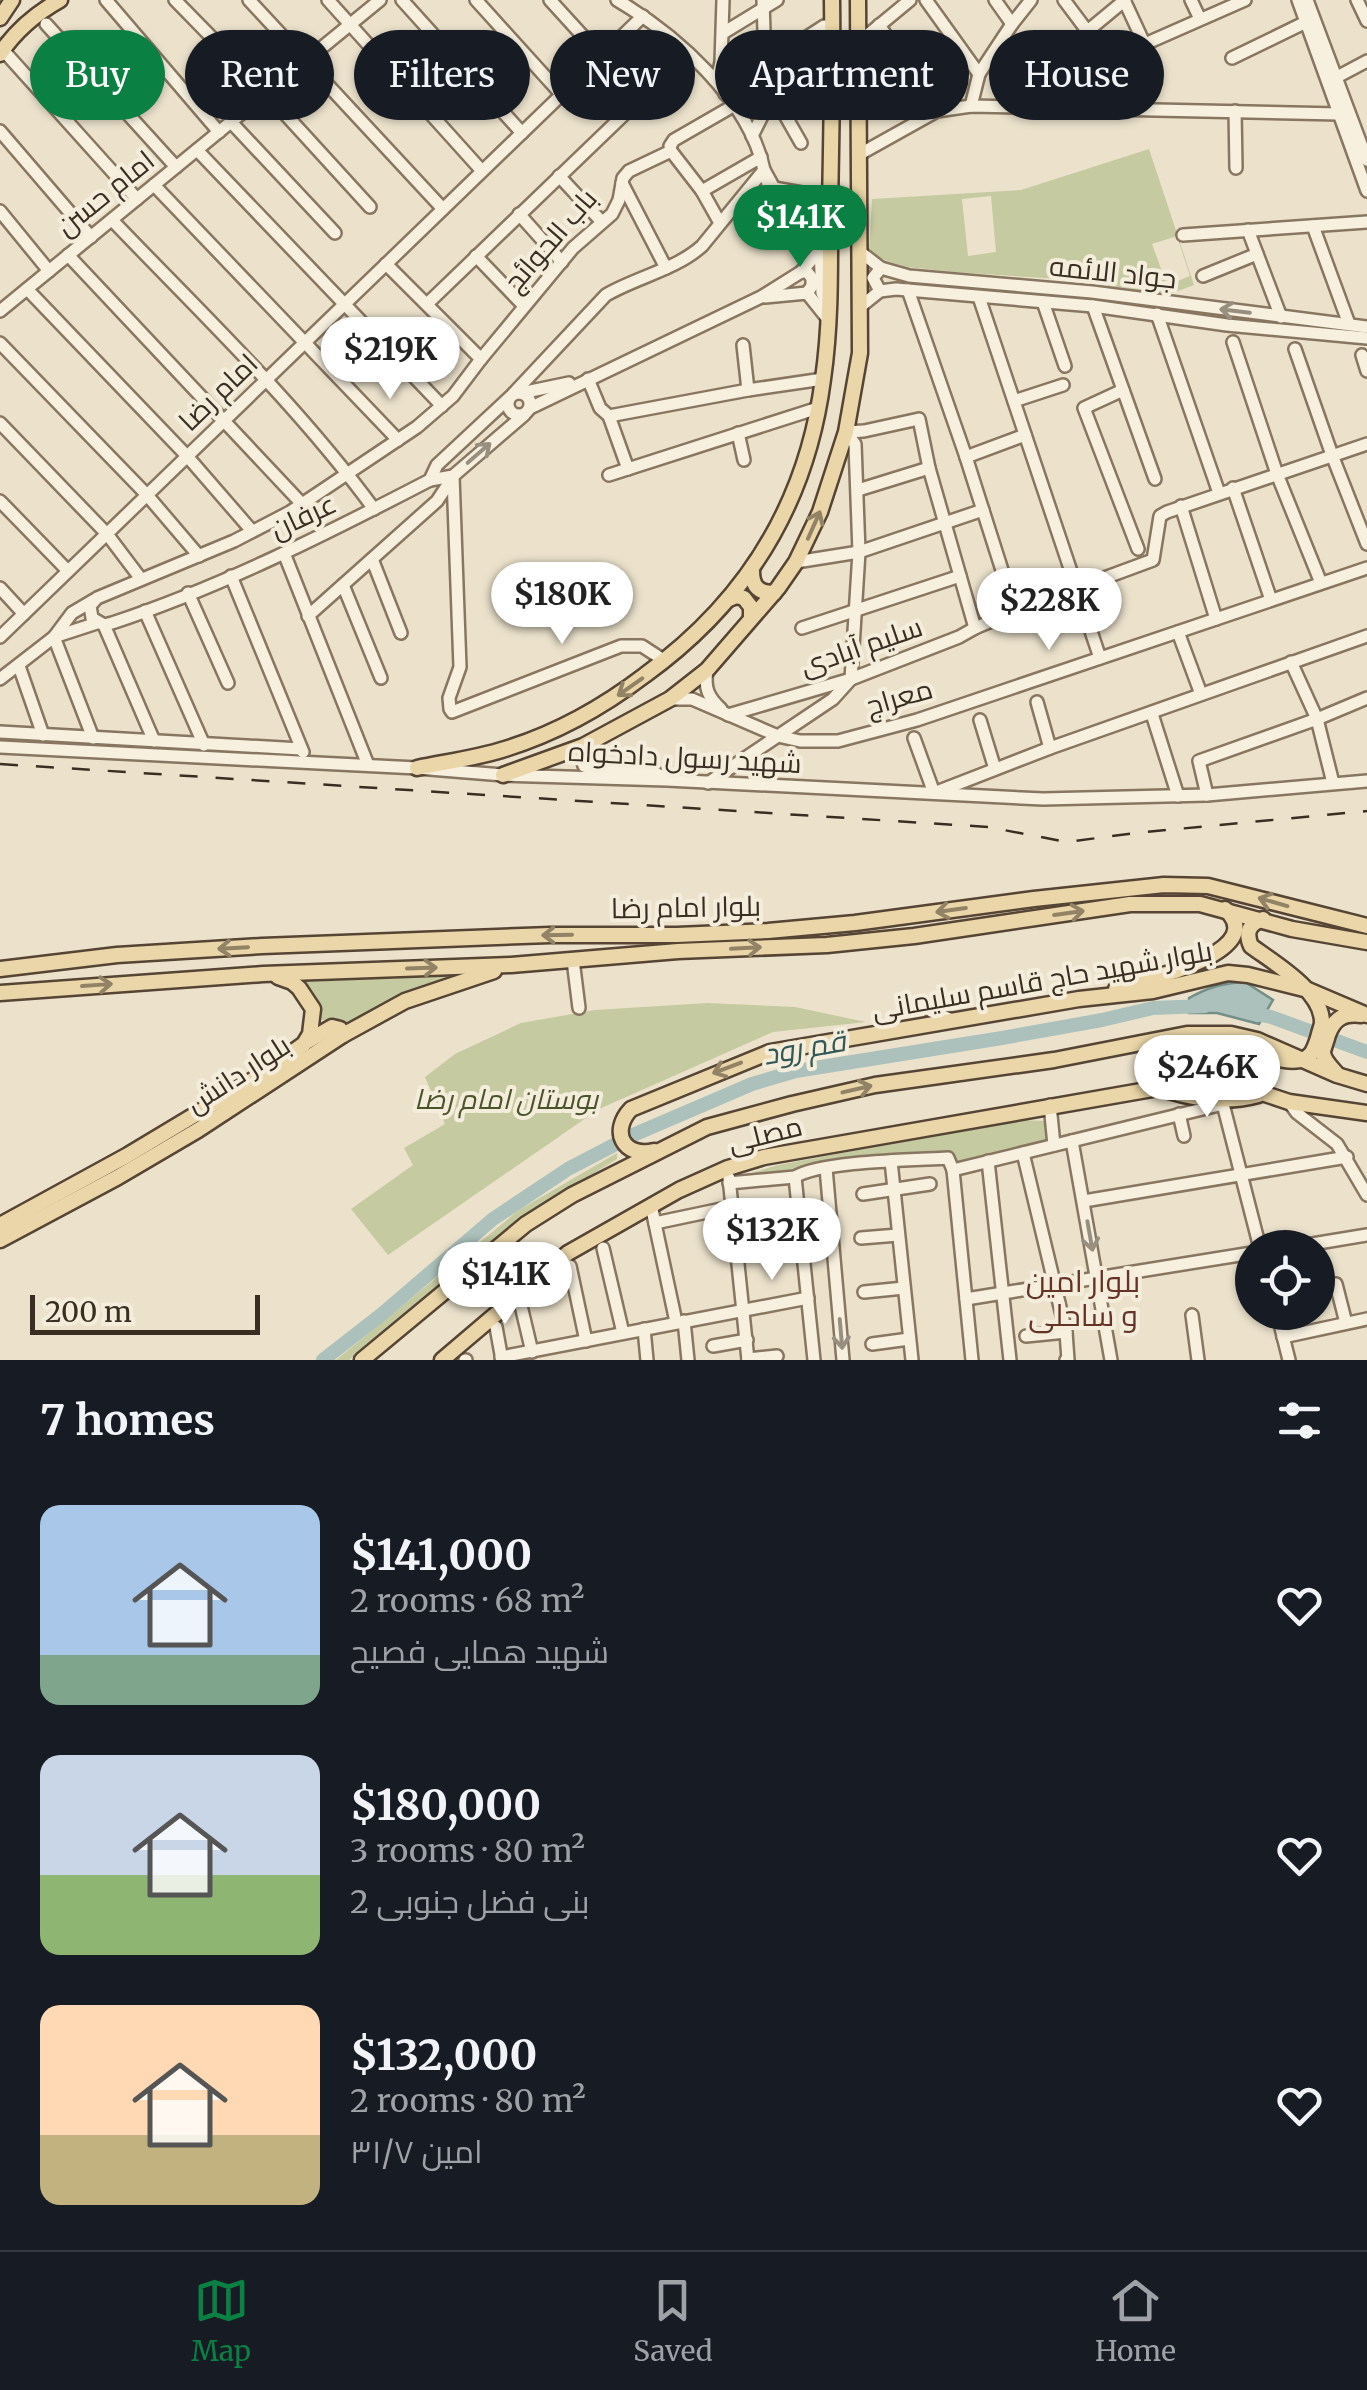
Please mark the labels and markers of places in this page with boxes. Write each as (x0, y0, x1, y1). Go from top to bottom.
pin: $141K (730, 185, 870, 270)
pin: $219K (320, 317, 460, 402)
pin: $180K (492, 562, 632, 647)
pin: $228K (979, 568, 1119, 653)
pin: $246K (1137, 1035, 1277, 1120)
pin: $132K (702, 1198, 842, 1283)
pin: $141K (435, 1242, 575, 1327)

